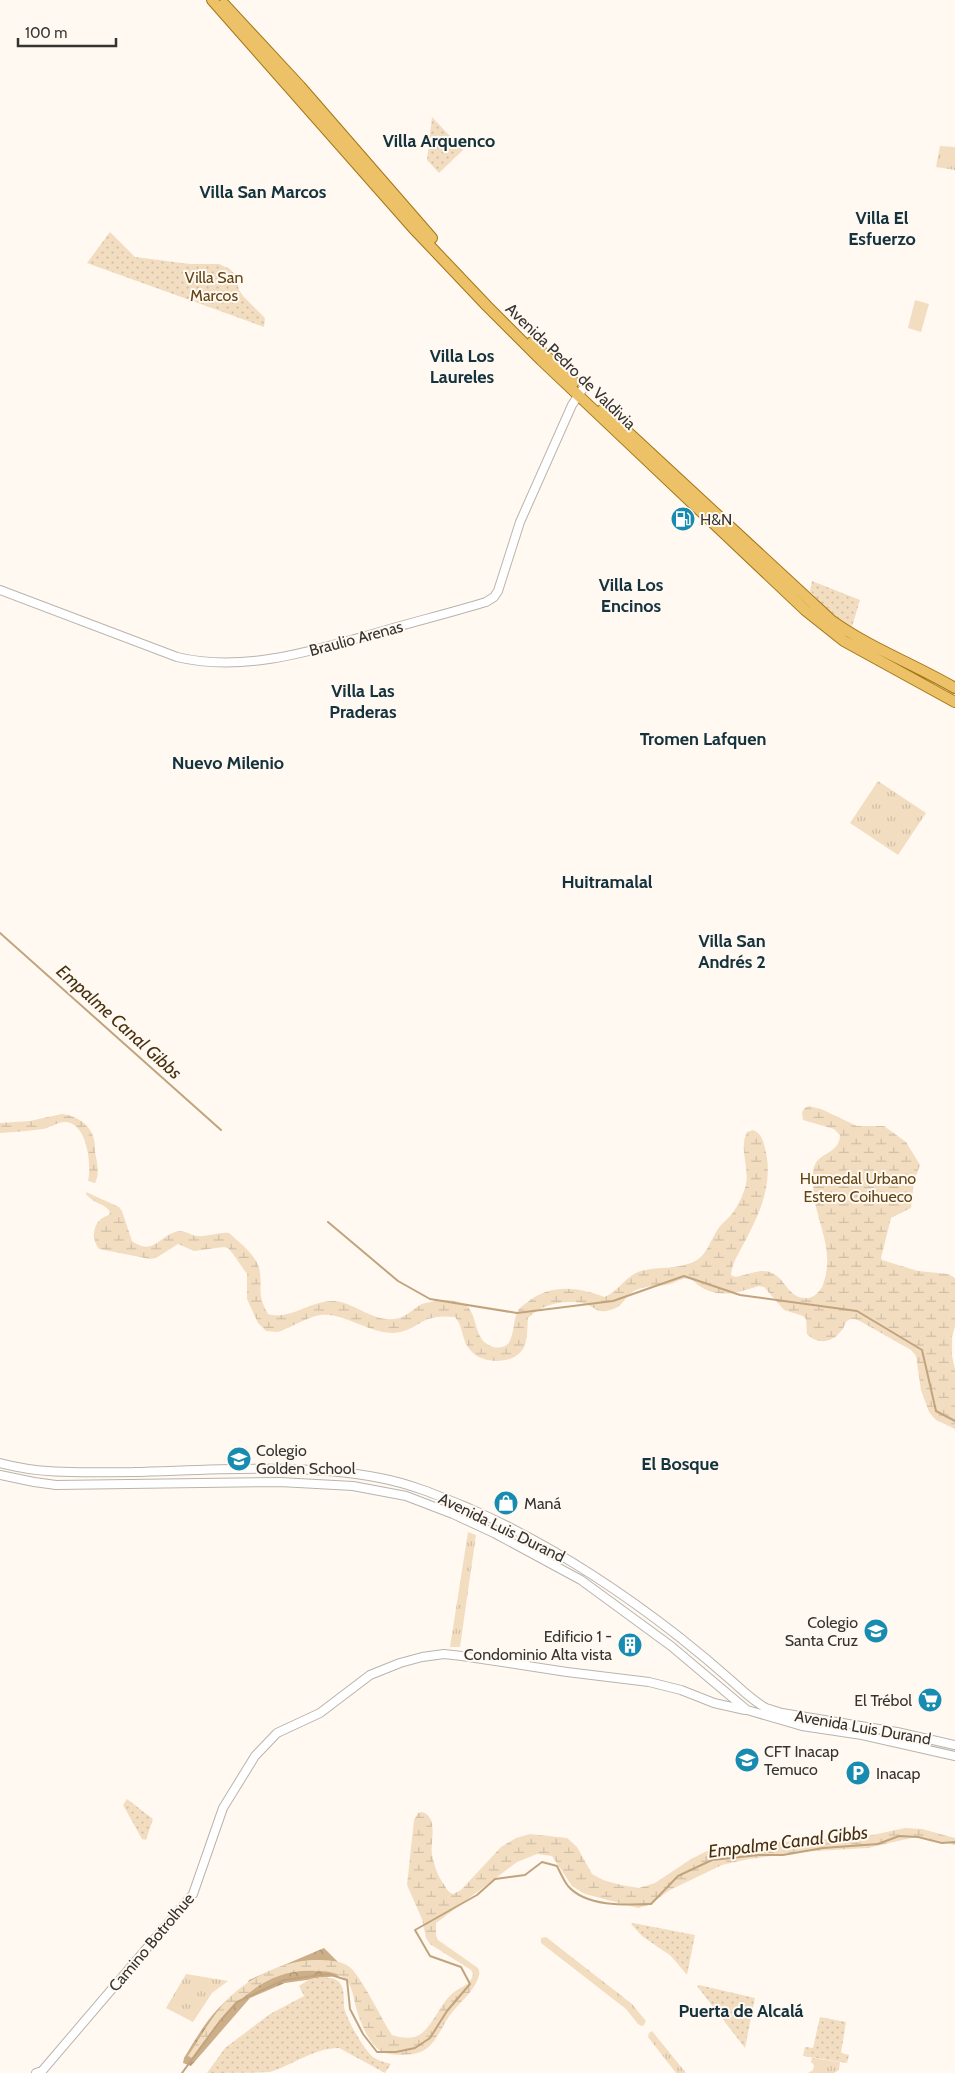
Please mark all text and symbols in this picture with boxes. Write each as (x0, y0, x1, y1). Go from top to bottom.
scale bar (18, 15, 115, 47)
text: 100 m (25, 24, 67, 42)
district label: Villa Arquenco (383, 130, 495, 152)
district label: Villa San Marcos (200, 181, 327, 203)
district label: Villa El Esfuerzo (848, 207, 916, 250)
park label: Villa San Marcos (185, 268, 243, 305)
street label: Avenida Pedro de Valdivia (502, 299, 640, 434)
district label: Villa Los Laureles (430, 345, 495, 388)
fuel station icon: H&N (670, 506, 696, 532)
place label: H&N (700, 510, 732, 529)
district label: Villa Los Encinos (599, 574, 664, 617)
street label: Braulio Arenas (307, 617, 405, 660)
district label: Villa Las Praderas (329, 680, 397, 723)
district label: Tromen Lafquen (640, 728, 766, 750)
district label: Nuevo Milenio (172, 752, 284, 774)
district label: Huitramalal (561, 871, 653, 893)
district label: Villa San Andrés 2 (698, 930, 766, 973)
water label: Empalme Canal Gibbs (52, 960, 186, 1084)
park label: Humedal Urbano Estero Coihueco (800, 1169, 916, 1206)
place label: Colegio Golden School (256, 1441, 356, 1478)
school or university icon: Colegio Golden School (226, 1446, 252, 1472)
district label: El Bosque (641, 1453, 719, 1475)
street label: Avenida Luis Durand (436, 1489, 568, 1566)
shop icon: Maná (493, 1490, 519, 1516)
place label: Maná (524, 1494, 562, 1513)
place label: Colegio Santa Cruz (785, 1613, 858, 1650)
school or university icon: Colegio Santa Cruz (863, 1618, 889, 1644)
place label: Edificio 1 - Condominio Alta vista (464, 1627, 612, 1664)
building icon: Edificio 1 - Condominio Alta vista (617, 1632, 643, 1658)
supermarket icon: El Trébol (917, 1687, 943, 1713)
place label: El Trébol (854, 1691, 912, 1710)
street label: Avenida Luis Durand (793, 1706, 933, 1749)
place label: CFT Inacap Temuco (764, 1742, 839, 1779)
school or university icon: CFT Inacap Temuco (734, 1747, 760, 1773)
parking icon: Inacap (845, 1760, 871, 1786)
place label: Inacap (876, 1764, 921, 1783)
water label: Empalme Canal Gibbs (707, 1821, 869, 1863)
street label: Camino Botrolhue (105, 1889, 198, 1995)
district label: Puerta de Alcalá (678, 2000, 804, 2022)

